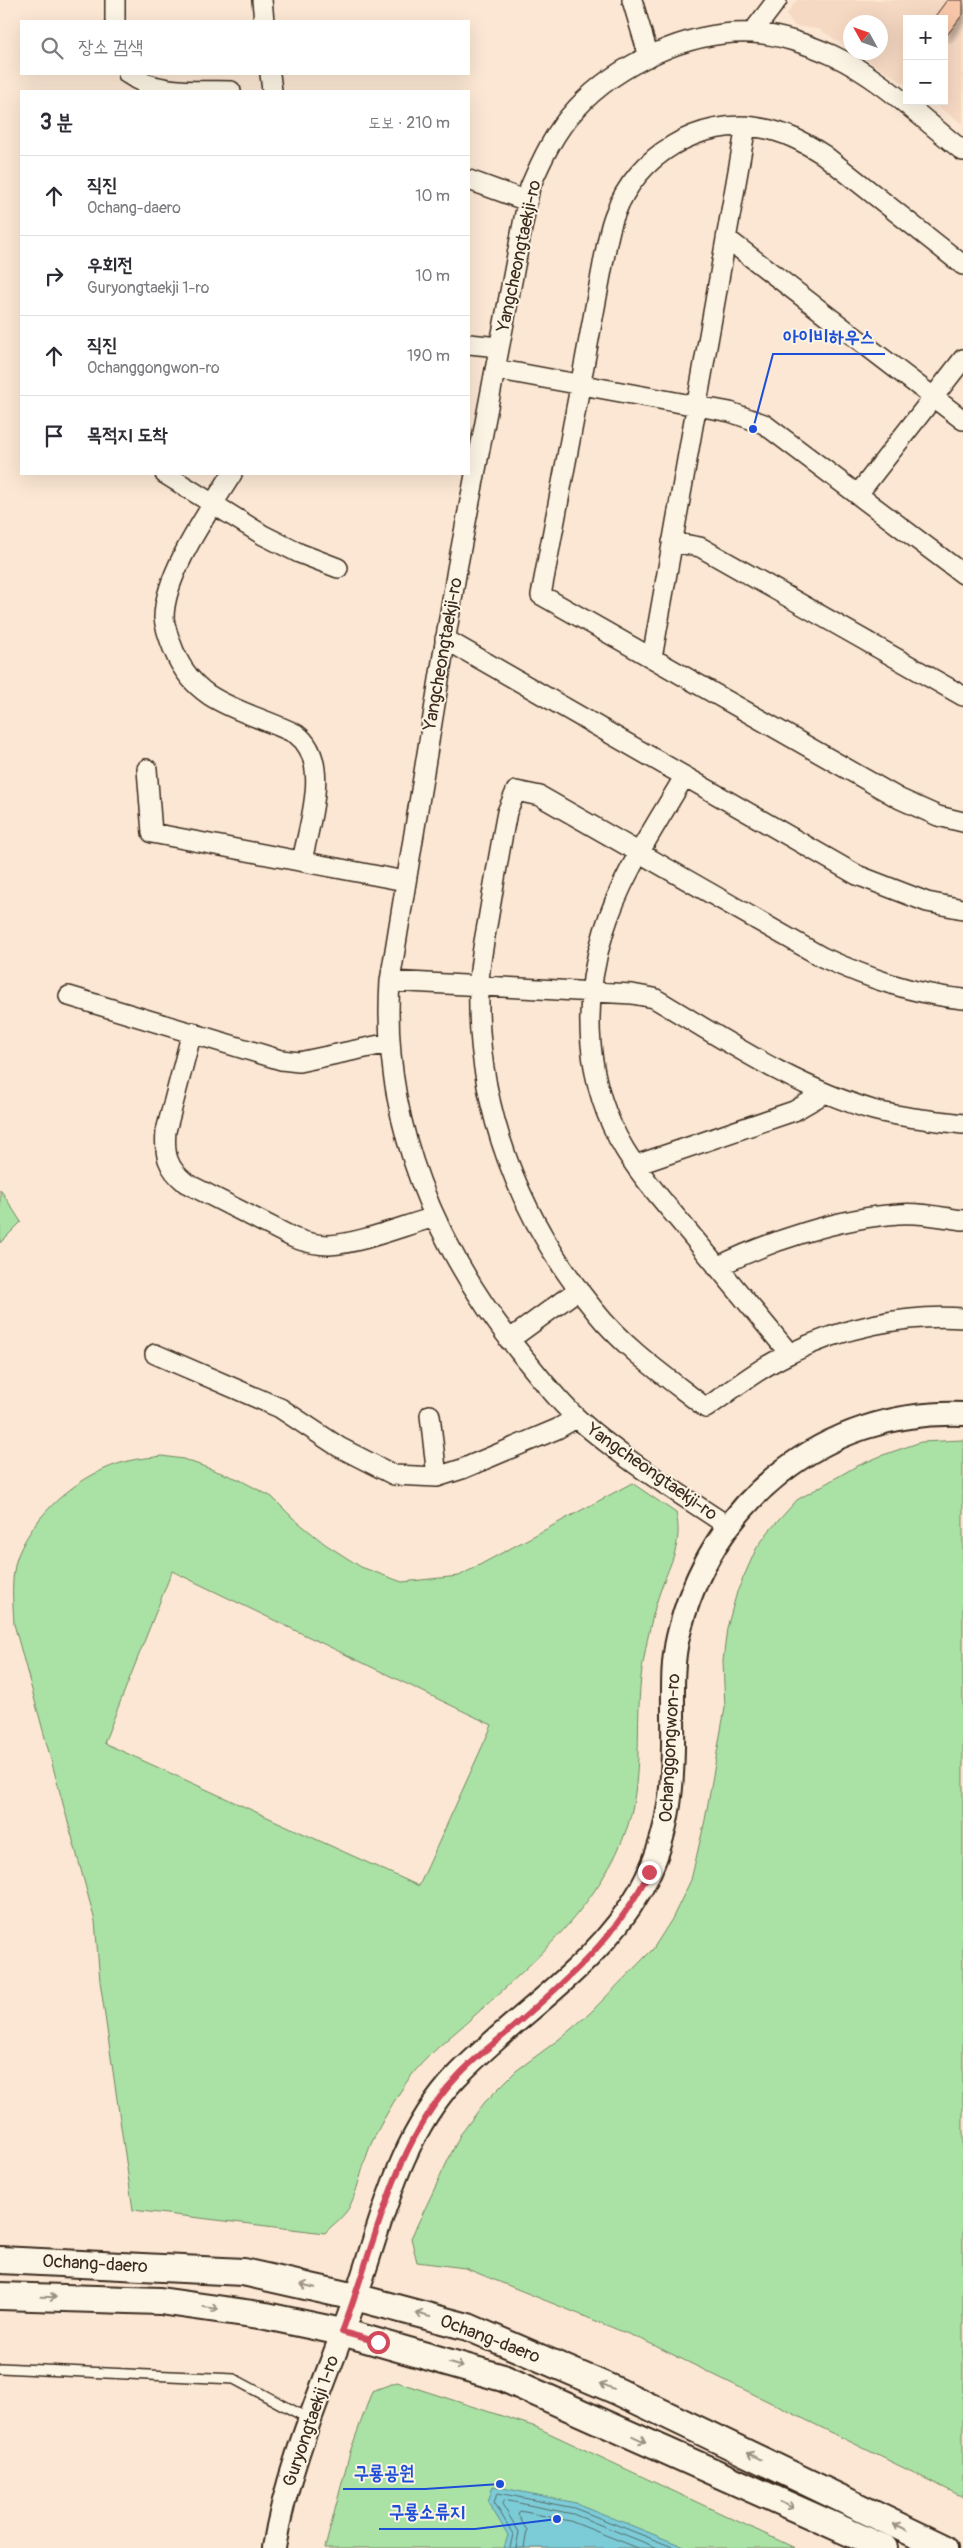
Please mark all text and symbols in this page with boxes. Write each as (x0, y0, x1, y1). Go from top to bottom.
north arrow (843, 15, 888, 60)
map controls (903, 15, 948, 105)
button: + (903, 15, 948, 60)
search box (20, 20, 470, 75)
icon: search (38, 34, 66, 62)
text: 장소 검색 (78, 35, 143, 59)
button: − (903, 60, 948, 105)
text: 3 분 (40, 109, 73, 136)
text: 도보 · 210 m (368, 113, 450, 133)
text: 직진 (87, 173, 118, 197)
street label: Yangcheongtaekji-ro (491, 178, 546, 335)
icon: ahead (40, 182, 68, 210)
text: 10 m (415, 186, 450, 206)
text: Ochang-daero (87, 198, 181, 218)
text: 우회전 (87, 253, 133, 277)
icon: right (40, 262, 68, 290)
text: 10 m (415, 266, 450, 286)
text: Guryongtaekji 1-ro (87, 278, 209, 298)
callout: 아이비하우스 (773, 320, 885, 354)
text: 아이비하우스 (783, 325, 875, 349)
text: 직진 (87, 333, 118, 357)
icon: ahead (40, 342, 68, 370)
text: 190 m (407, 346, 450, 366)
text: Ochanggongwon-ro (87, 358, 220, 378)
icon: arrive (40, 422, 68, 450)
text: 목적지 도착 (87, 423, 168, 447)
street label: Yangcheongtaekji-ro (418, 575, 468, 733)
street label: Yangcheongtaekji-ro (581, 1418, 722, 1526)
street label: Ochanggongwon-ro (655, 1673, 685, 1823)
route end (638, 1861, 661, 1884)
street label: Ochang-daero (42, 2250, 149, 2278)
one-way arrow (300, 2281, 316, 2290)
one-way arrow (40, 2292, 56, 2302)
one-way arrow (202, 2303, 218, 2313)
street label: Ochang-daero (437, 2309, 544, 2369)
one-way arrow (416, 2310, 432, 2320)
route start (367, 2331, 390, 2354)
street label: Guryongtaekji 1-ro (278, 2352, 344, 2490)
one-way arrow (448, 2360, 464, 2370)
one-way arrow (600, 2381, 615, 2391)
one-way arrow (631, 2434, 646, 2444)
one-way arrow (747, 2450, 762, 2460)
callout: 구룡공원 (343, 2455, 425, 2489)
text: 구룡공원 (353, 2461, 415, 2485)
callout: 구룡소류지 (379, 2495, 475, 2529)
text: 구룡소류지 (389, 2500, 465, 2524)
one-way arrow (779, 2501, 794, 2510)
one-way arrow (893, 2522, 908, 2532)

